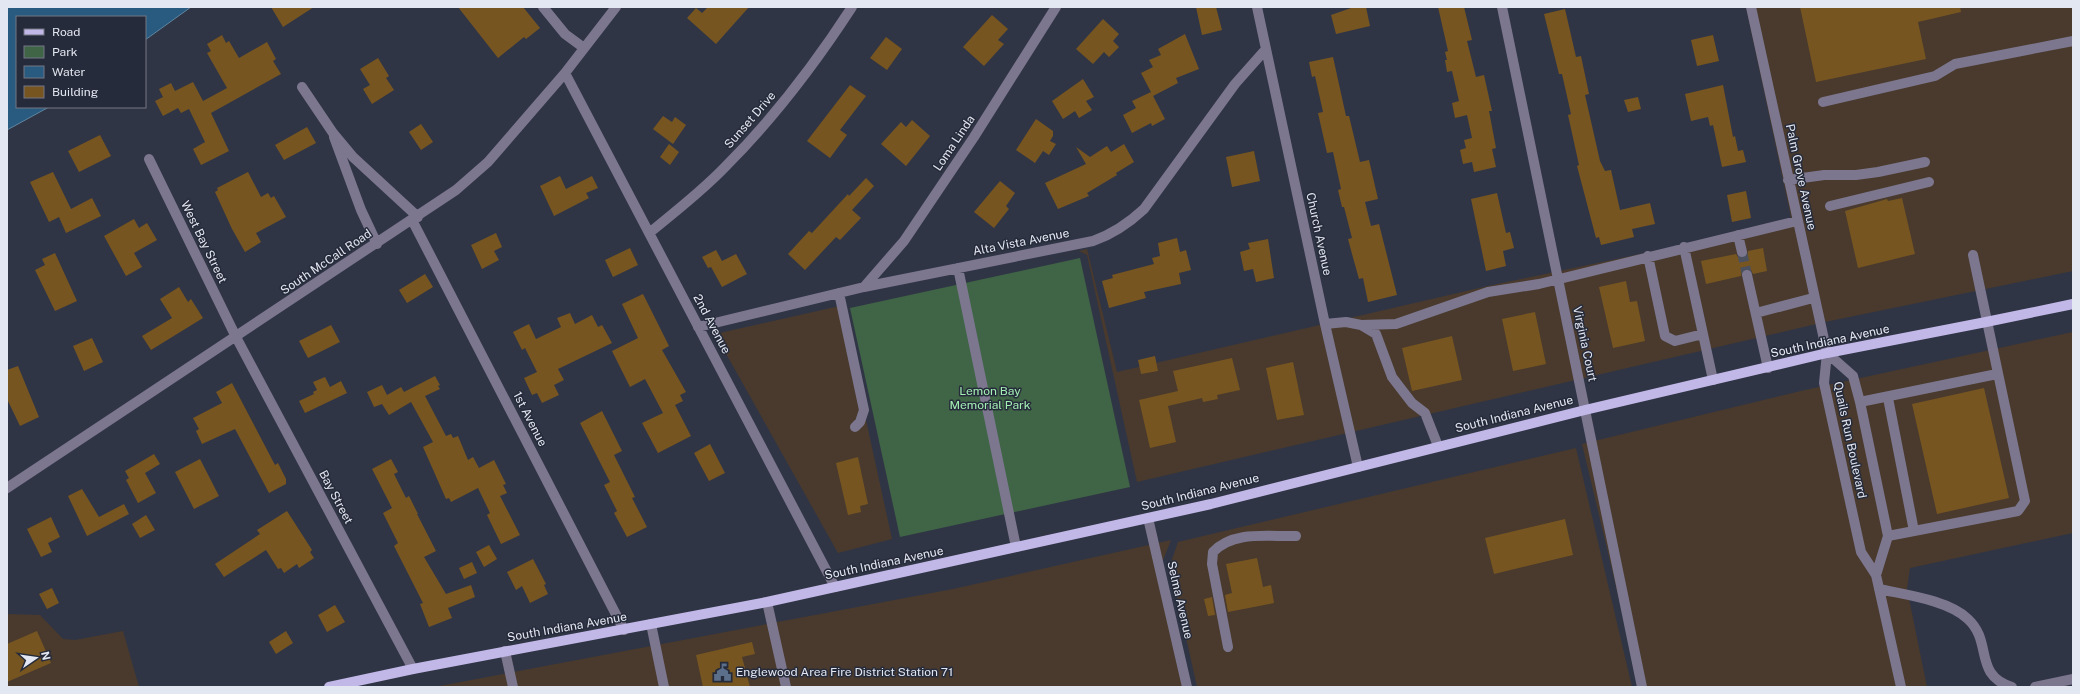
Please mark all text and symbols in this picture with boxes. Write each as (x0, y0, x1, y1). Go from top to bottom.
legend (16, 16, 146, 108)
text: Road (52, 25, 80, 39)
text: Park (52, 45, 78, 59)
text: Water (52, 65, 86, 79)
text: Building (52, 85, 98, 99)
street label: Sunset Drive (721, 89, 779, 151)
street label: Loma Linda (930, 113, 978, 173)
street label: Palm Grove Avenue (1783, 123, 1819, 231)
street label: Church Avenue (1303, 191, 1335, 277)
street label: West Bay Street (178, 198, 230, 286)
street label: South McCall Road (278, 226, 374, 298)
street label: Alta Vista Avenue (972, 226, 1071, 258)
street label: 2nd Avenue (690, 292, 734, 356)
street label: Virginia Court (1570, 305, 1600, 383)
street label: South Indiana Avenue (1769, 322, 1891, 360)
street label: Quails Run Boulevard (1831, 380, 1869, 500)
park label: Lemon Bay Memorial Park (950, 384, 1031, 412)
street label: 1st Avenue (510, 389, 550, 449)
street label: South Indiana Avenue (1454, 393, 1575, 435)
street label: Bay Street (316, 468, 356, 527)
street label: South Indiana Avenue (1140, 471, 1261, 513)
street label: South Indiana Avenue (823, 544, 945, 582)
street label: Selma Avenue (1164, 560, 1196, 641)
street label: South Indiana Avenue (506, 610, 628, 644)
north arrow (16, 638, 56, 678)
text: N (39, 650, 53, 661)
public building icon: Englewood Area Fire District Station 71 (713, 662, 733, 682)
place label: Englewood Area Fire District Station 71 (736, 665, 953, 679)

